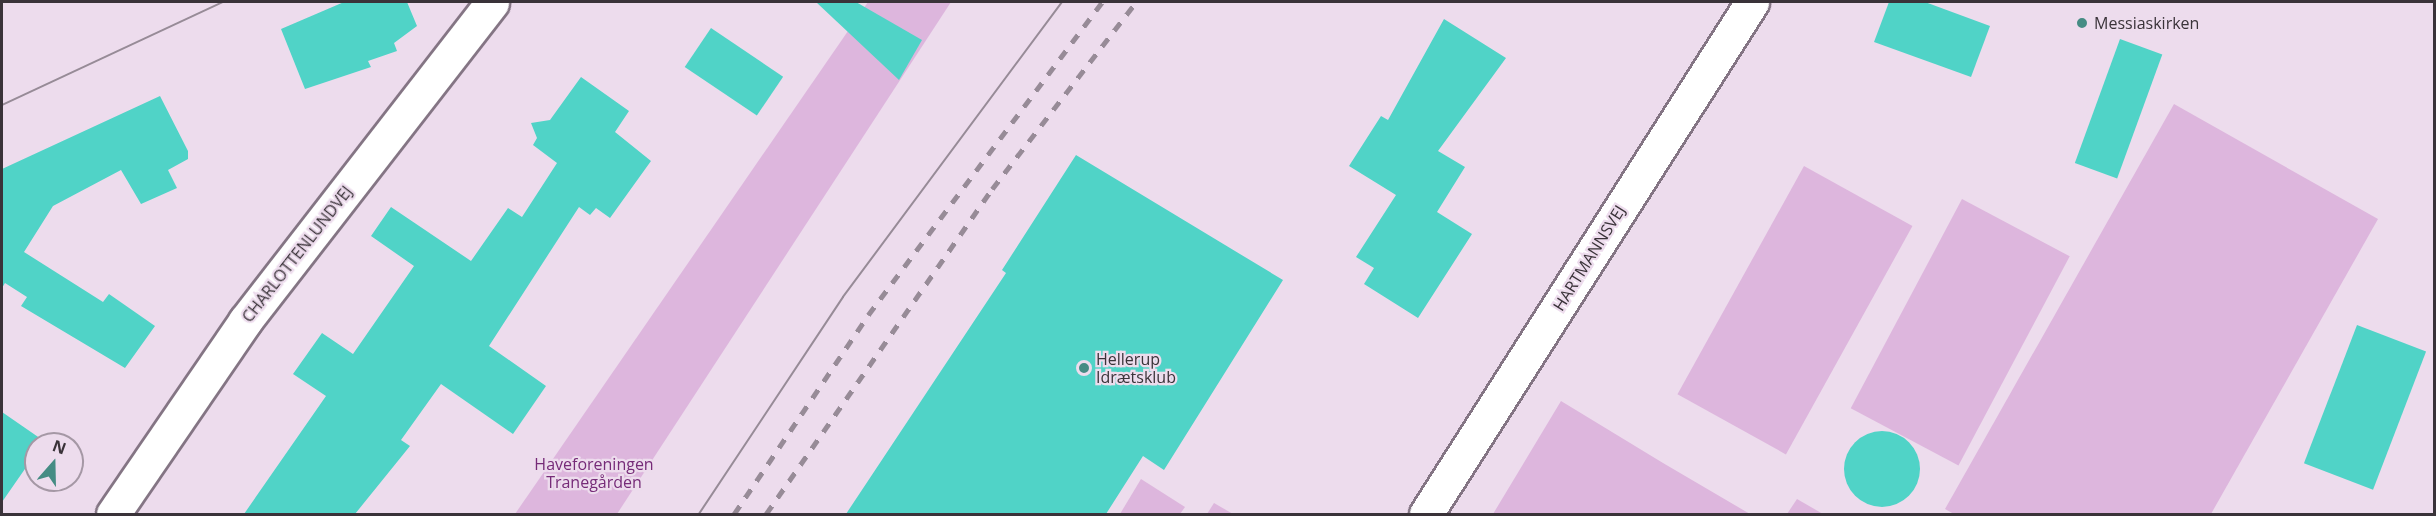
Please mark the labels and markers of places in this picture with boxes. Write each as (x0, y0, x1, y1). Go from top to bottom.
place label: Messiaskirken (2094, 13, 2199, 33)
marker: Messiaskirken (2075, 16, 2089, 30)
place label: Hellerup Idrætsklub (1096, 349, 1176, 387)
marker: Hellerup Idrætsklub (1077, 361, 1091, 375)

